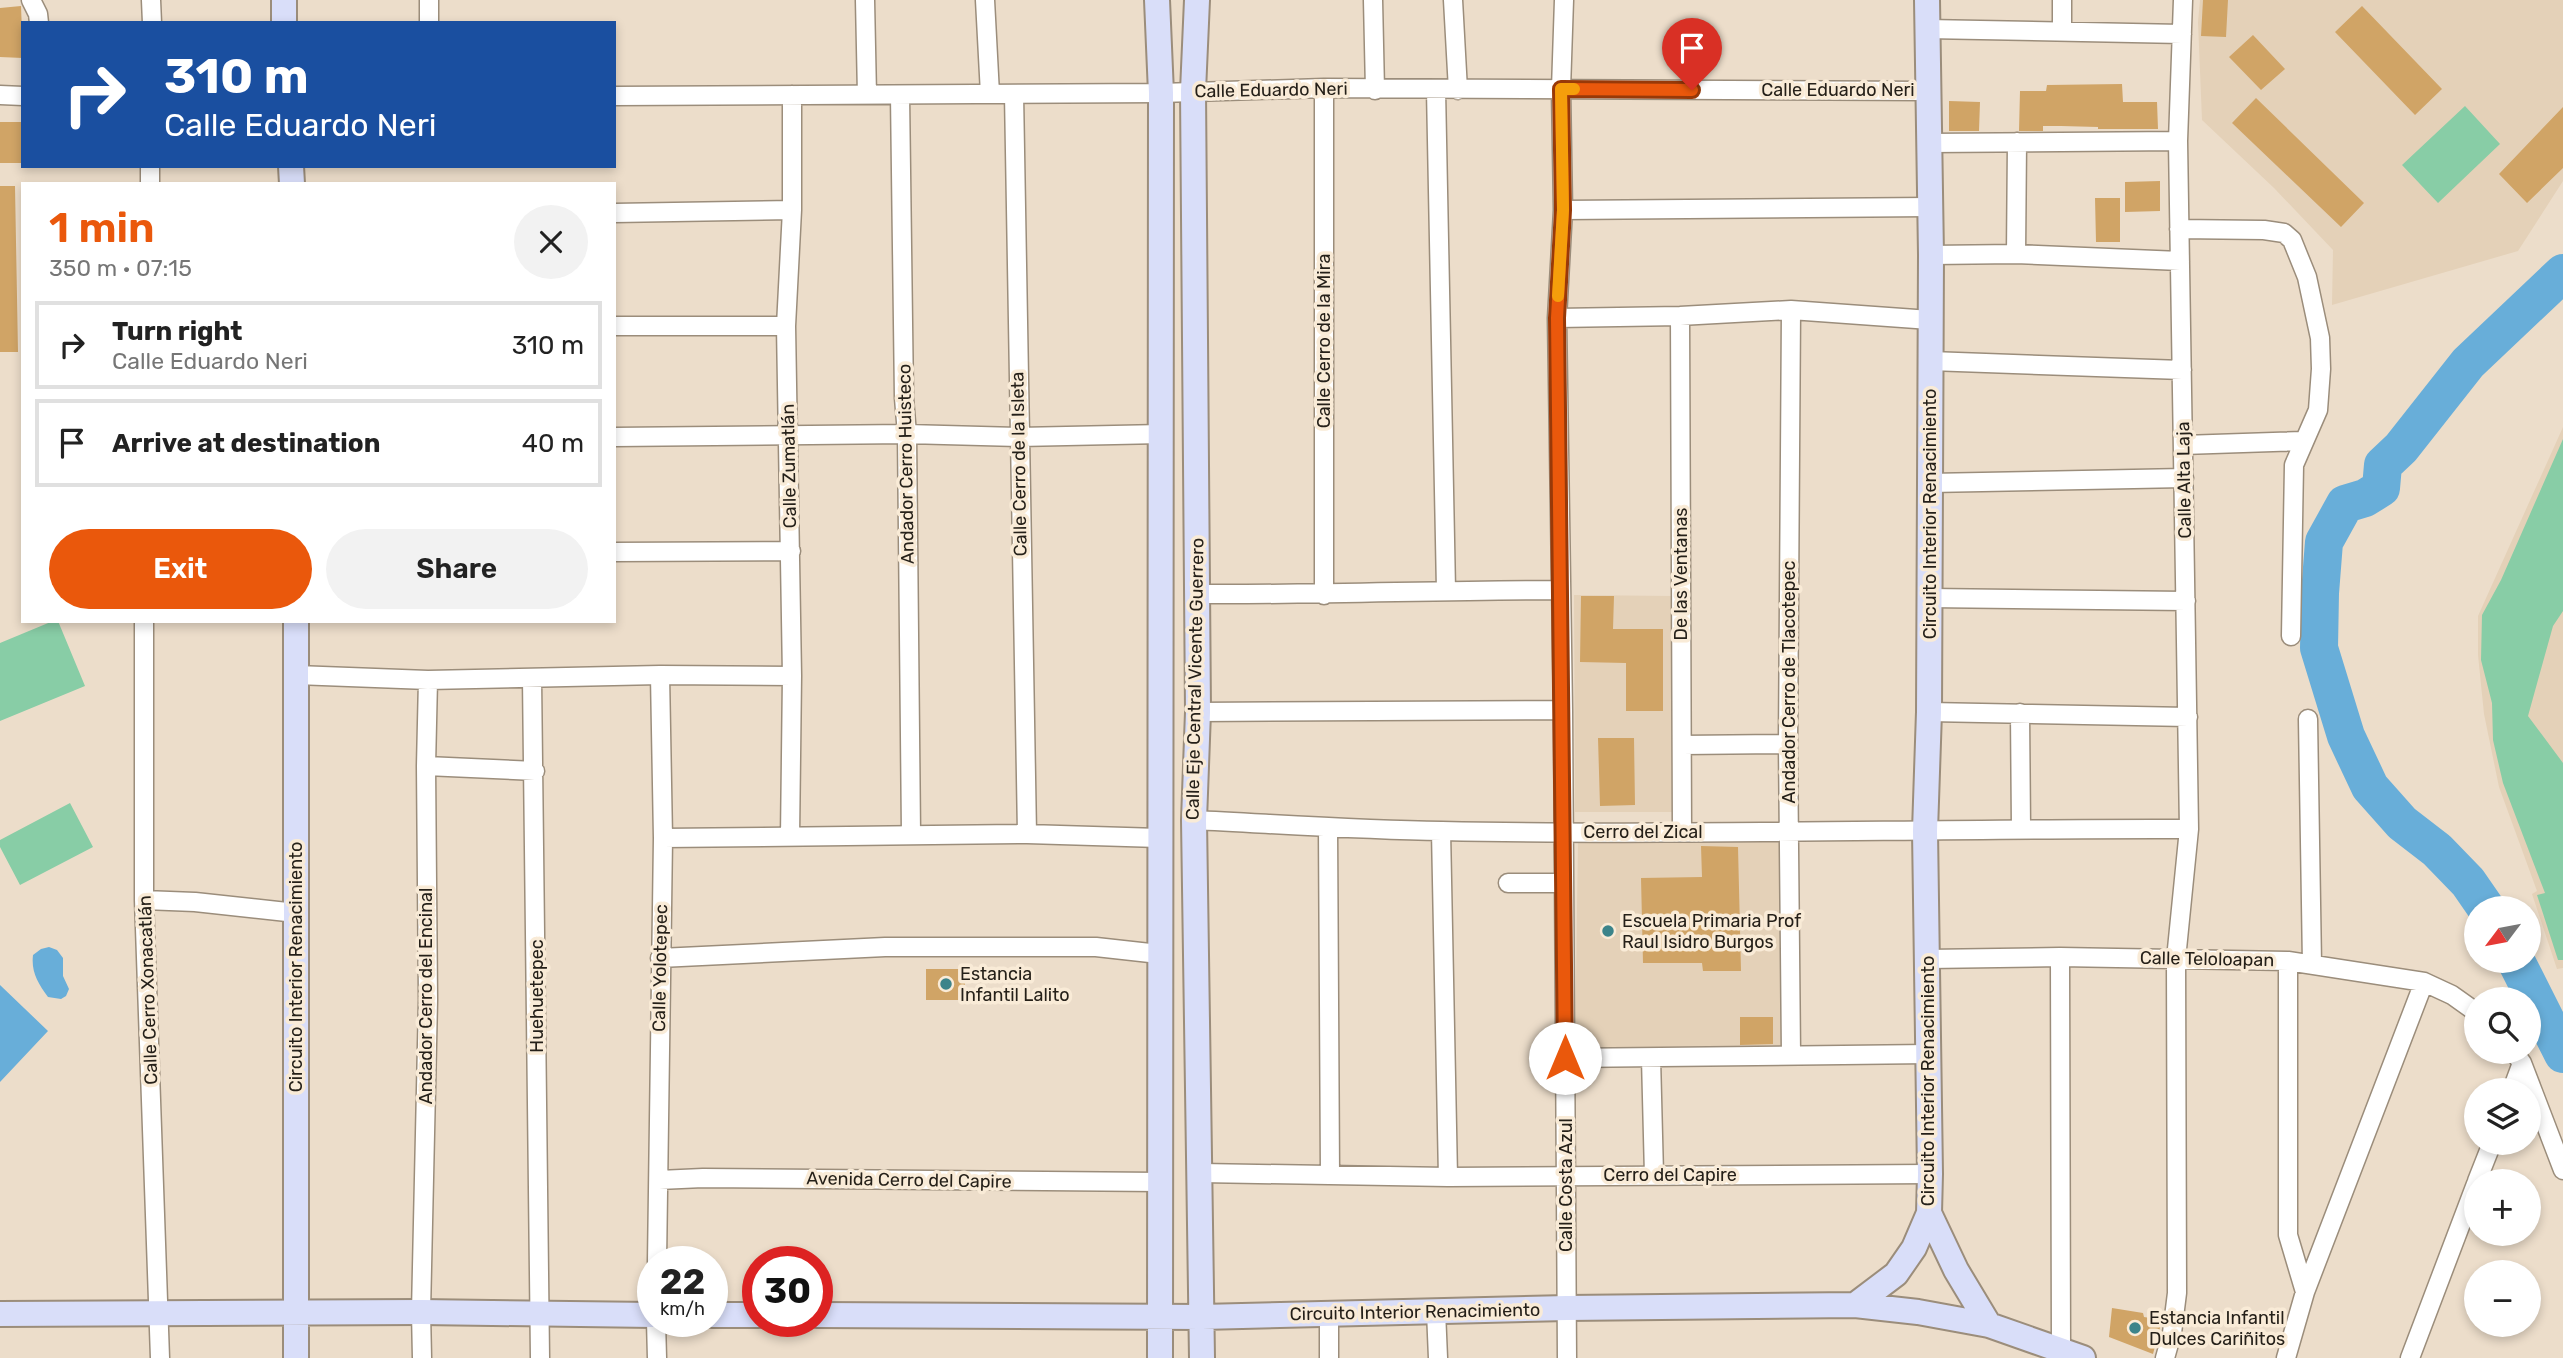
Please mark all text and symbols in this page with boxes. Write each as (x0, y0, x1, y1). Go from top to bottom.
pin (1662, 18, 1722, 90)
icon: arrive (1673, 29, 1711, 67)
text: 310 m (164, 47, 309, 105)
icon: right (49, 49, 140, 140)
street label: Calle Eduardo Neri (1194, 78, 1348, 102)
street label: Calle Eduardo Neri (1761, 79, 1915, 101)
text: Calle Eduardo Neri (164, 106, 437, 144)
text: 1 min (49, 203, 155, 253)
button: close (514, 205, 588, 279)
text: 350 m · 07:15 (49, 254, 192, 282)
street label: Calle Cerro de la Mira (1313, 254, 1335, 428)
text: Turn right (112, 316, 242, 347)
icon: right (53, 326, 91, 364)
text: 310 m (512, 330, 584, 361)
text: Calle Eduardo Neri (112, 347, 308, 375)
street label: Andador Cerro Huisteco (893, 364, 919, 564)
street label: Calle Cerro de la Isleta (1006, 371, 1032, 557)
street label: Circuito Interior Renacimiento (1919, 389, 1941, 639)
street label: Calle Zumatlán (777, 404, 801, 528)
street label: Calle Alta Laja (2172, 421, 2196, 539)
icon: arrive (53, 424, 91, 462)
text: Arrive at destination (112, 428, 380, 459)
text: 40 m (522, 428, 584, 459)
street label: De las Ventanas (1670, 507, 1692, 641)
button: Exit (49, 529, 312, 609)
button: Share (326, 529, 588, 609)
street label: Calle Eje Central Vicente Guerrero (1182, 538, 1208, 820)
street label: Andador Cerro de Tlacotepec (1778, 560, 1800, 803)
street label: Cerro del Zical (1583, 821, 1703, 843)
street label: Circuito Interior Renacimiento (285, 842, 307, 1092)
street label: Andador Cerro del Encinal (415, 888, 437, 1104)
street label: Calle Cerro Xonacatlán (134, 895, 162, 1085)
north arrow (2464, 896, 2541, 973)
map controls (2464, 896, 2541, 1337)
street label: Calle Yolotepec (648, 904, 672, 1032)
place label: Escuela Primaria Prof Raul Isidro Burgos (1622, 910, 1801, 953)
marker: Escuela Primaria Prof Raul Isidro Burgos (1600, 923, 1616, 939)
street label: Huehuetepec (526, 939, 548, 1053)
street label: Calle Teloloapan (2140, 947, 2274, 971)
street label: Circuito Interior Renacimiento (1917, 956, 1939, 1206)
place label: Estancia Infantil Lalito (960, 963, 1070, 1006)
marker: Estancia Infantil Lalito (938, 976, 954, 992)
button: search (2464, 987, 2541, 1064)
position arrow (1528, 1021, 1602, 1095)
button: layers (2464, 1078, 2541, 1155)
street label: Calle Costa Azul (1555, 1118, 1577, 1252)
street label: Cerro del Capire (1603, 1164, 1737, 1186)
street label: Avenida Cerro del Capire (806, 1167, 1012, 1193)
button: + (2464, 1169, 2541, 1246)
speed limit sign: 30 (742, 1246, 833, 1337)
button: − (2464, 1260, 2541, 1337)
text: 22 (660, 1261, 705, 1303)
text: km/h (660, 1298, 705, 1320)
street label: Circuito Interior Renacimiento (1290, 1299, 1540, 1325)
place label: Estancia Infantil Dulces Cariñitos (2149, 1307, 2285, 1350)
marker: Estancia Infantil Dulces Cariñitos (2127, 1320, 2143, 1336)

